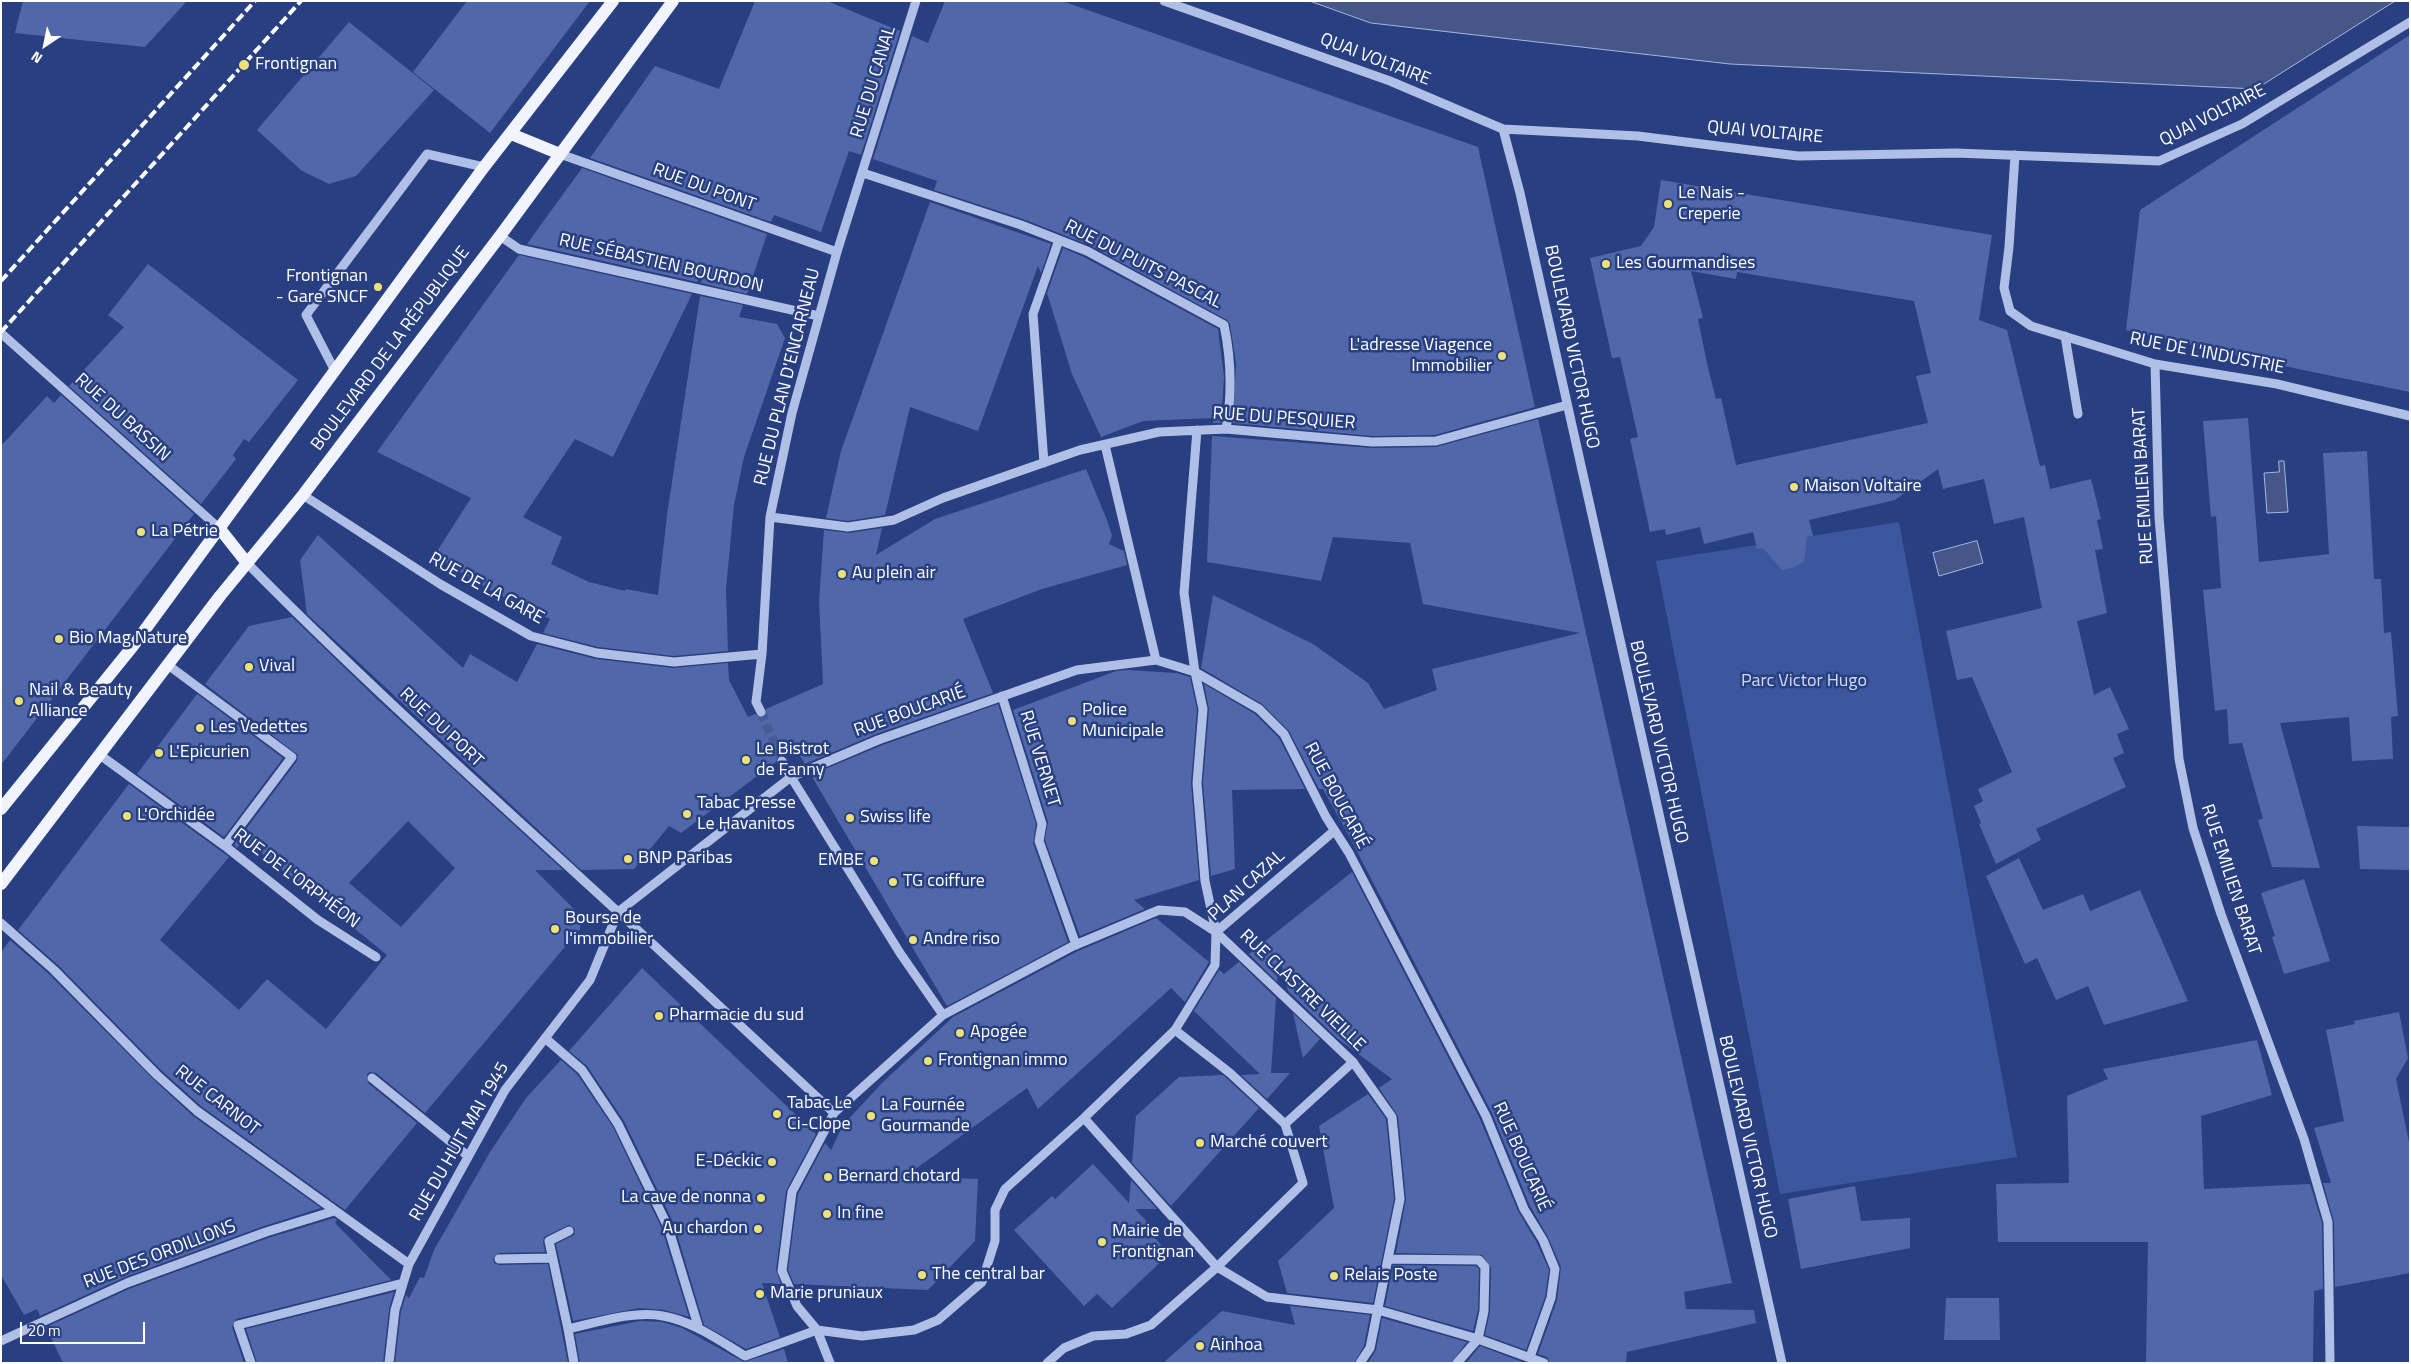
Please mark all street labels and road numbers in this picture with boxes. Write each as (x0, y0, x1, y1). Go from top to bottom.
street label: RUE DU CANAL (847, 23, 901, 141)
street label: QUAI VOLTAIRE (1317, 29, 1433, 91)
street label: QUAI VOLTAIRE (2156, 80, 2270, 152)
street label: QUAI VOLTAIRE (1706, 117, 1824, 149)
street label: RUE DU PONT (650, 159, 758, 217)
street label: RUE DU PUITS PASCAL (1061, 216, 1225, 314)
street label: RUE SÉBASTIEN BOURDON (557, 230, 765, 298)
street label: BOULEVARD DE LA RÉPUBLIQUE (307, 243, 475, 455)
street label: BOULEVARD VICTOR HUGO (1539, 243, 1603, 451)
street label: RUE DU PLAN D'ENCARNEAU (751, 266, 825, 488)
street label: RUE DE L'INDUSTRIE (2128, 328, 2286, 380)
street label: RUE DU BASSIN (70, 369, 174, 467)
street label: RUE DU PESQUIER (1212, 403, 1356, 435)
street label: RUE EMILIEN BARAT (2129, 407, 2159, 565)
street label: RUE DE LA GARE (425, 548, 547, 630)
street label: BOULEVARD VICTOR HUGO (1624, 638, 1692, 846)
street label: RUE BOUCARIÉ (851, 682, 969, 742)
street label: RUE DU PORT (395, 684, 487, 772)
street label: RUE VERNET (1014, 708, 1064, 810)
street label: RUE BOUCARIÉ (1299, 739, 1373, 853)
street label: RUE EMILIEN BARAT (2195, 802, 2265, 958)
street label: RUE DE L'ORPHÉON (229, 824, 363, 934)
street label: PLAN CAZAL (1204, 846, 1290, 926)
street label: RUE CLASTRE VIEILLE (1235, 925, 1369, 1057)
street label: BOULEVARD VICTOR HUGO (1713, 1033, 1781, 1241)
street label: RUE DU HUIT MAI 1945 (406, 1059, 514, 1225)
street label: RUE CARNOT (170, 1061, 264, 1141)
street label: RUE BOUCARIÉ (1487, 1099, 1555, 1215)
street label: RUE DES ORDILLONS (81, 1216, 239, 1294)

